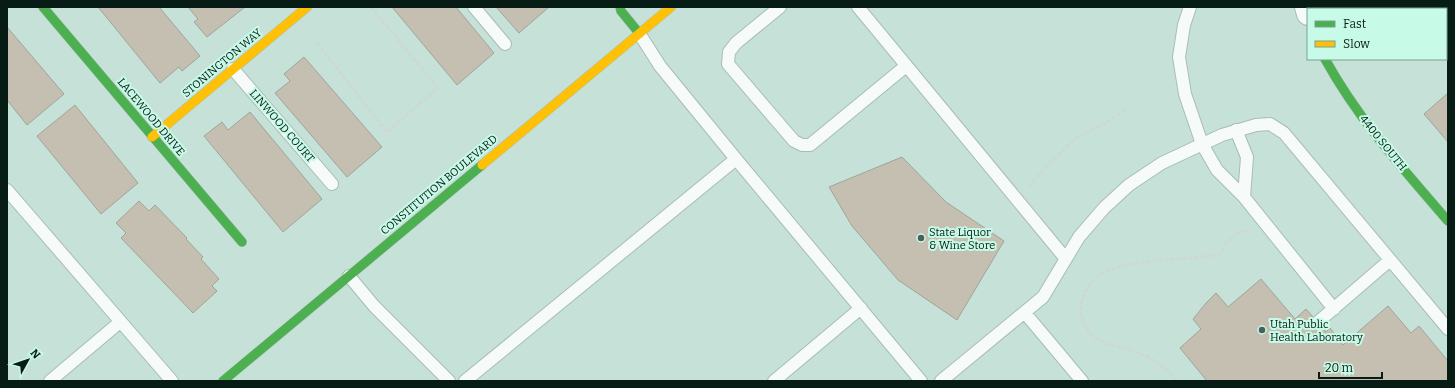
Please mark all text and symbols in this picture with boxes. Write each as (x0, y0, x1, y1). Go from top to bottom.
legend (1307, 8, 1447, 60)
text: Fast (1343, 17, 1367, 31)
street label: STONINGTON WAY (180, 25, 265, 100)
text: Slow (1343, 37, 1370, 51)
street label: LACEWOOD DRIVE (115, 76, 187, 159)
street label: LINWOOD COURT (247, 87, 318, 165)
street label: 4400 SOUTH (1357, 113, 1409, 173)
street label: CONSTITUTION BOULEVARD (378, 132, 500, 238)
place label: State Liquor & Wine Store (929, 226, 995, 252)
marker: State Liquor & Wine Store (916, 233, 926, 243)
place label: Utah Public Health Laboratory (1270, 318, 1363, 344)
marker: Utah Public Health Laboratory (1257, 325, 1267, 335)
north arrow (8, 340, 48, 380)
text: N (28, 346, 43, 362)
scale bar (1319, 354, 1382, 380)
text: 20 m (1325, 361, 1354, 375)

